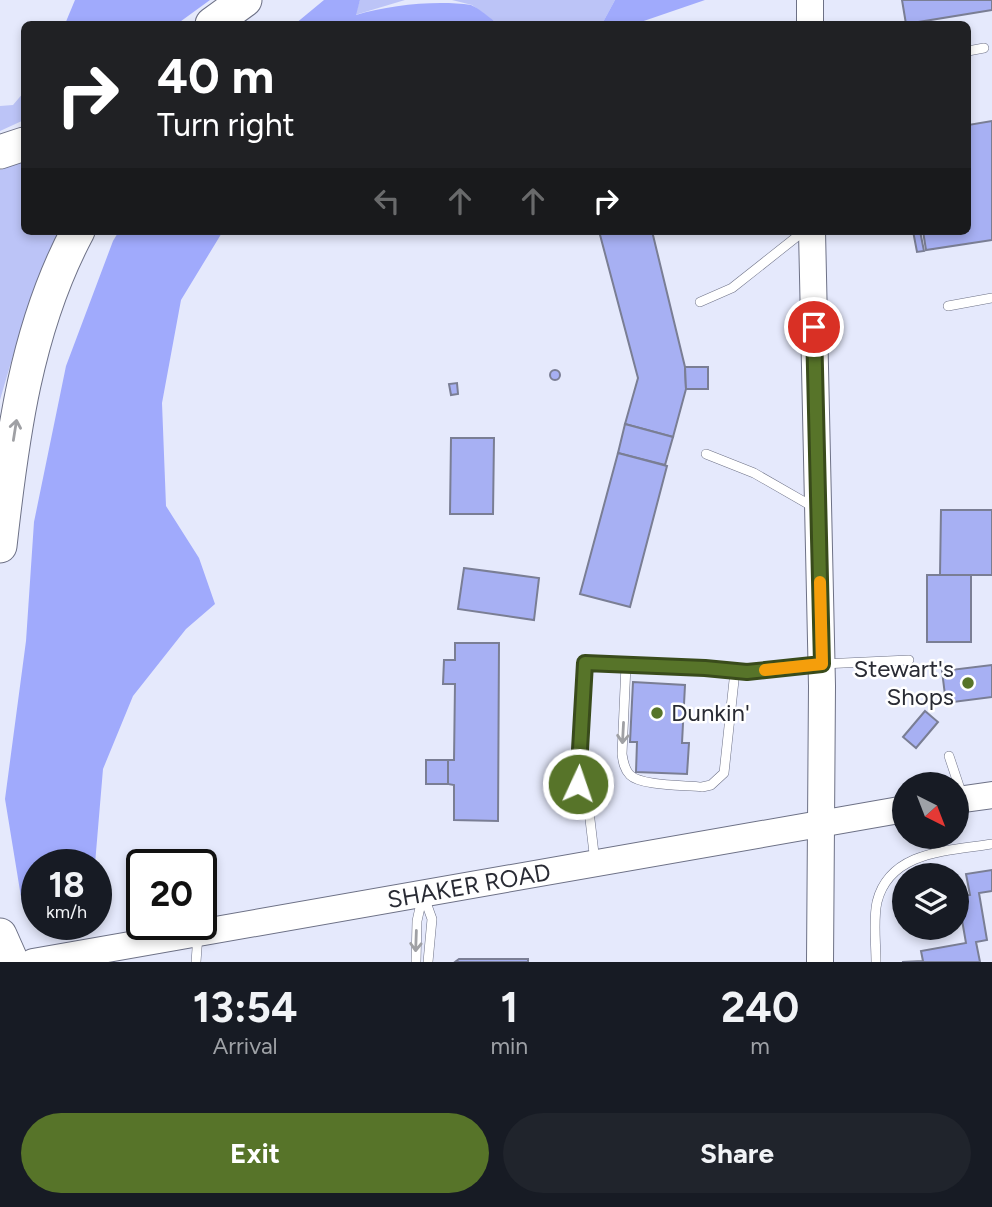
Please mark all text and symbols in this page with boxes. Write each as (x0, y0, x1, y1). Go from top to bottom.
text: 40 m (157, 46, 274, 105)
icon: right (42, 49, 133, 140)
text: Turn right (157, 106, 295, 144)
icon: left (368, 182, 406, 220)
icon: ahead (441, 182, 479, 220)
icon: ahead (514, 182, 552, 220)
icon: right (587, 182, 625, 220)
pin (784, 297, 844, 357)
icon: arrive (795, 308, 833, 346)
one-way arrow (9, 419, 22, 442)
place label: Stewart's Shops (854, 654, 954, 711)
marker: Stewart's Shops (960, 675, 976, 691)
place label: Dunkin' (671, 698, 750, 727)
marker: Dunkin' (649, 705, 665, 721)
one-way arrow (617, 721, 630, 744)
position arrow (541, 747, 615, 821)
north arrow (892, 772, 970, 849)
map controls (892, 772, 969, 940)
speed limit sign: 20 (126, 849, 217, 940)
street label: SHAKER ROAD (385, 857, 553, 914)
button: layers (892, 863, 969, 940)
text: 18 (48, 864, 85, 906)
text: km/h (46, 901, 87, 923)
one-way arrow (410, 929, 423, 952)
text: 13:54 (193, 982, 298, 1033)
text: 1 (500, 982, 518, 1033)
text: 240 (721, 982, 799, 1033)
text: Arrival (213, 1032, 278, 1060)
text: min (490, 1032, 528, 1060)
text: m (750, 1032, 770, 1060)
button: Exit (21, 1113, 489, 1193)
button: Share (503, 1113, 971, 1193)

